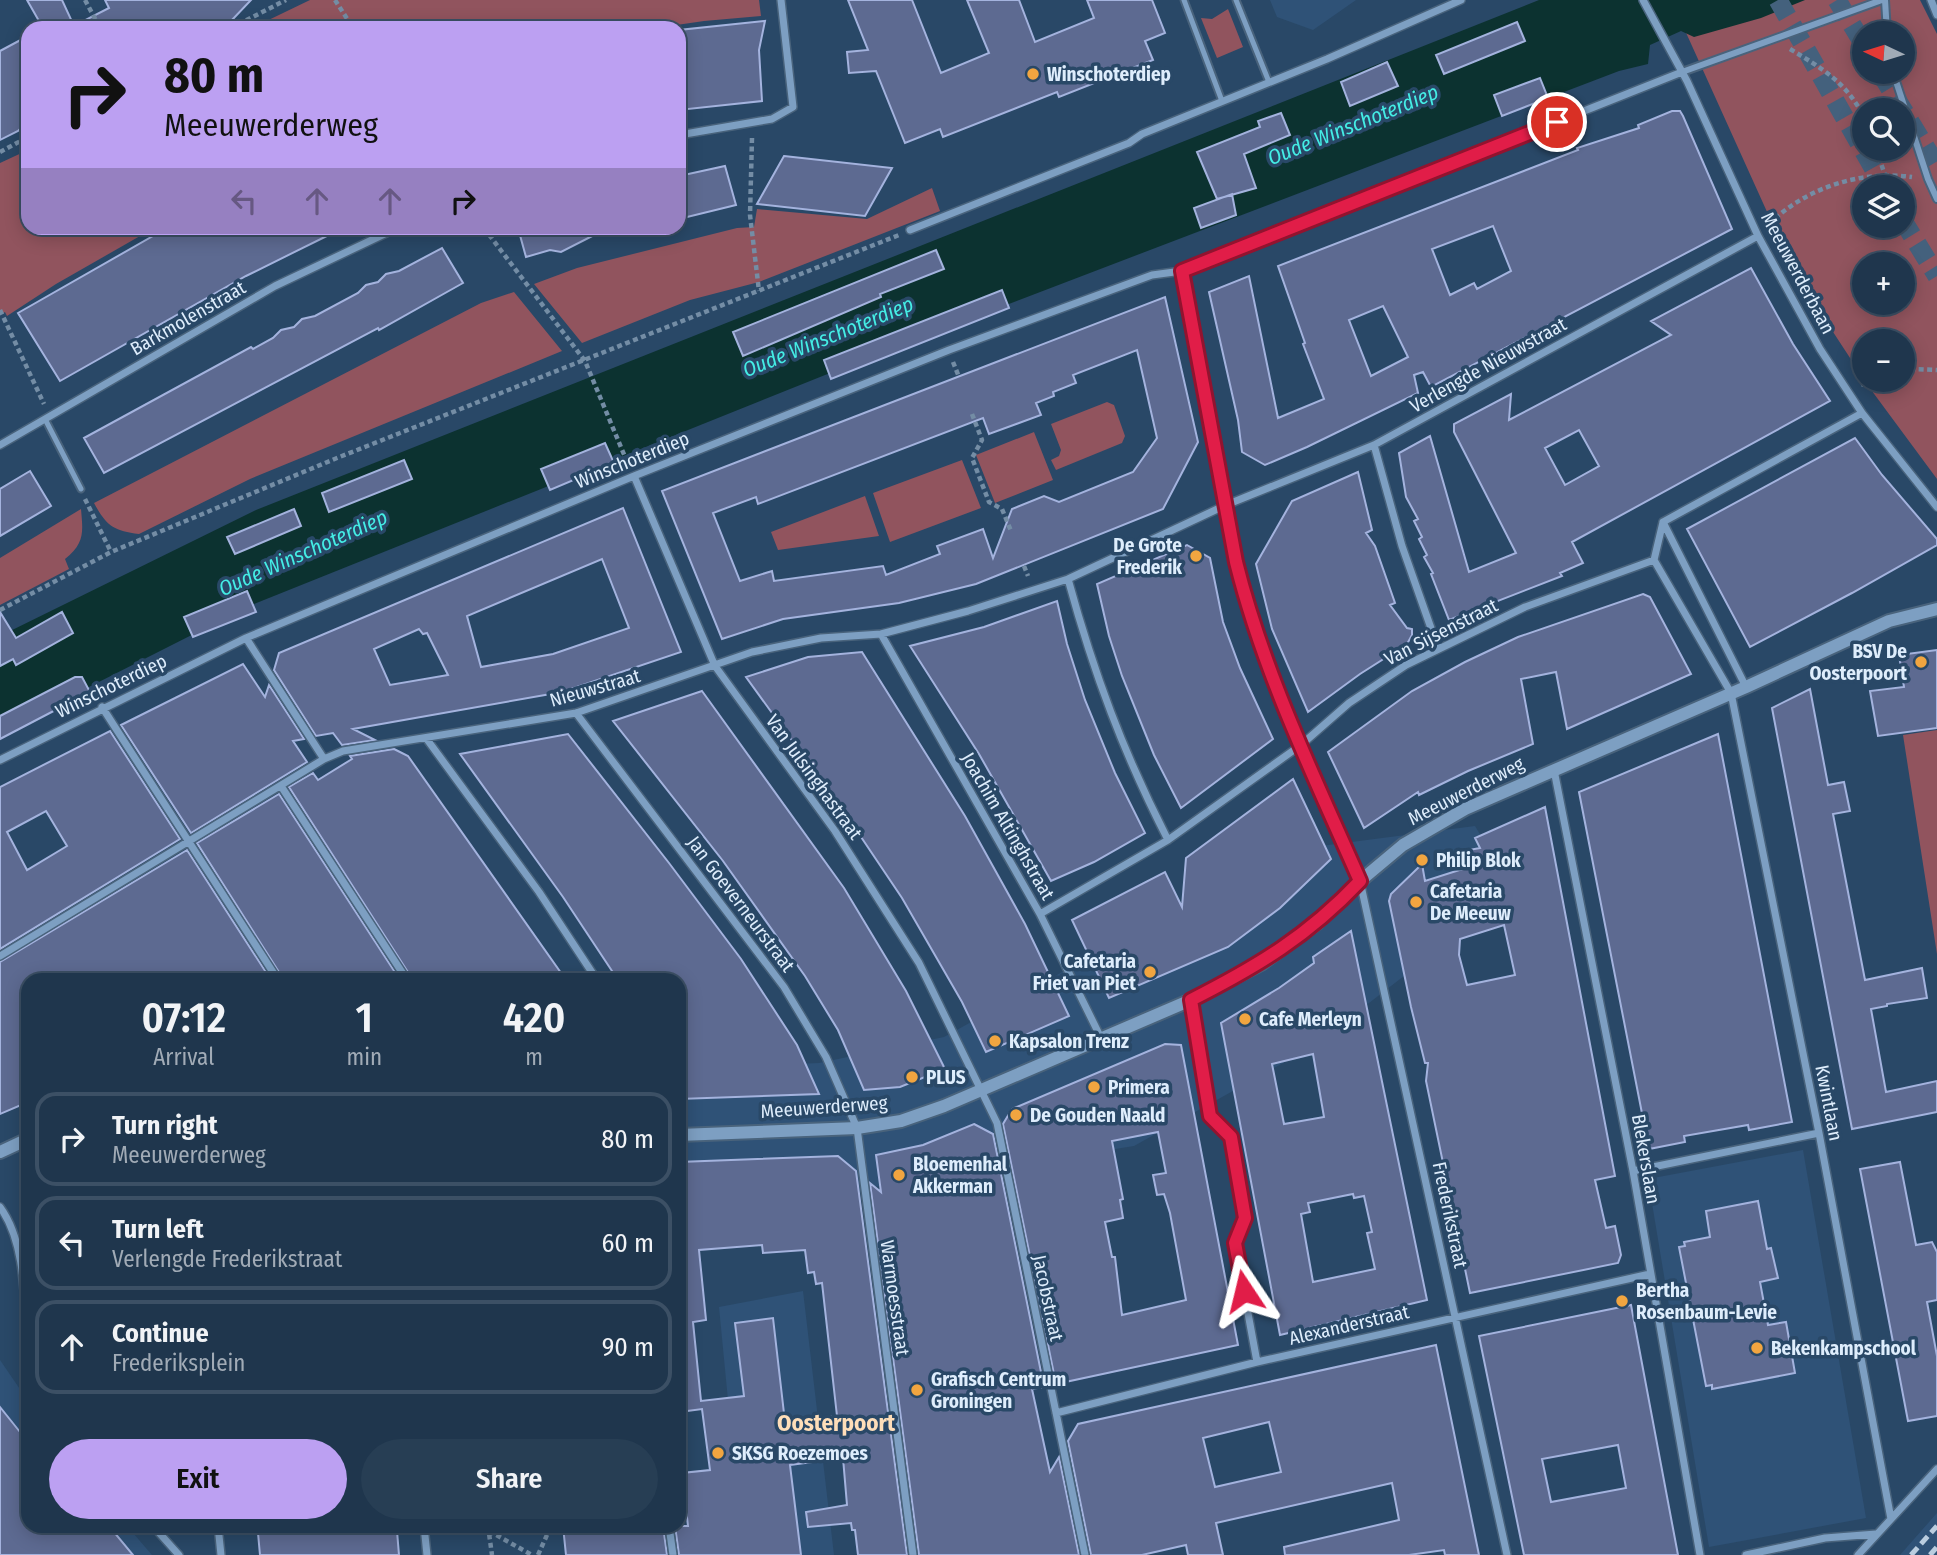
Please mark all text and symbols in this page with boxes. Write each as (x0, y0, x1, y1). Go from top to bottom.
north arrow (1852, 21, 1914, 84)
map controls (1852, 21, 1915, 392)
text: 80 m (164, 46, 264, 105)
icon: right (49, 49, 140, 140)
place label: Winschoterdiep (1047, 63, 1171, 86)
marker: Winschoterdiep (1025, 66, 1041, 82)
water label: Oude Winschoterdiep (1264, 79, 1442, 171)
pin (1527, 92, 1587, 152)
button: search (1852, 98, 1915, 161)
icon: arrive (1538, 103, 1576, 141)
text: Meeuwerderweg (164, 106, 378, 144)
button: layers (1852, 175, 1915, 238)
icon: left (225, 182, 263, 220)
icon: ahead (298, 182, 336, 220)
icon: ahead (371, 182, 409, 220)
icon: right (444, 182, 482, 220)
street label: Meeuwerderbaan (1756, 208, 1840, 338)
button: + (1852, 252, 1915, 315)
street label: Barkmolenstraat (126, 275, 250, 360)
water label: Oude Winschoterdiep (739, 291, 917, 383)
street label: Verlengde Nieuwstraat (1406, 312, 1571, 418)
button: − (1852, 329, 1915, 392)
street label: Winschoterdiep (572, 427, 692, 493)
water label: Oude Winschoterdiep (214, 504, 392, 602)
place label: De Grote Frederik (1113, 534, 1182, 579)
marker: De Grote Frederik (1188, 548, 1204, 564)
street label: Van Sijsenstraat (1380, 593, 1502, 670)
place label: BSV De Oosterpoort (1809, 640, 1907, 685)
street label: Winschoterdiep (52, 649, 170, 723)
marker: BSV De Oosterpoort (1913, 654, 1929, 670)
street label: Nieuwstraat (547, 664, 644, 712)
street label: Van Julsinghastraat (761, 710, 868, 845)
street label: Joachim Altinghstraat (956, 748, 1060, 904)
street label: Meeuwerderweg (1404, 752, 1528, 830)
street label: Jan Goeverneurstraat (682, 831, 800, 977)
place label: Philip Blok (1436, 849, 1521, 872)
marker: Philip Blok (1414, 852, 1430, 868)
place label: Cafetaria De Meeuw (1430, 880, 1511, 925)
marker: Cafetaria De Meeuw (1408, 894, 1424, 910)
place label: Cafetaria Friet van Piet (1033, 950, 1136, 995)
marker: Cafetaria Friet van Piet (1142, 964, 1158, 980)
text: 07:12 (142, 993, 226, 1043)
text: 1 (356, 993, 373, 1043)
text: 420 (503, 993, 565, 1043)
place label: Cafe Merleyn (1259, 1008, 1362, 1031)
marker: Cafe Merleyn (1237, 1011, 1253, 1027)
place label: Kapsalon Trenz (1009, 1030, 1129, 1053)
marker: Kapsalon Trenz (987, 1033, 1003, 1049)
text: Arrival (153, 1043, 214, 1071)
text: min (347, 1043, 382, 1071)
text: m (525, 1043, 543, 1071)
street label: Kwintlaan (1810, 1063, 1848, 1143)
place label: PLUS (926, 1066, 966, 1089)
marker: PLUS (904, 1069, 920, 1085)
place label: Primera (1108, 1076, 1170, 1099)
marker: Primera (1086, 1079, 1102, 1095)
street label: Meeuwerderweg (760, 1091, 888, 1123)
place label: De Gouden Naald (1030, 1104, 1165, 1127)
marker: De Gouden Naald (1008, 1107, 1024, 1123)
text: Turn right (112, 1110, 218, 1141)
street label: Blekerslaan (1627, 1112, 1665, 1206)
icon: right (53, 1120, 91, 1158)
text: 80 m (601, 1124, 654, 1155)
text: Meeuwerderweg (112, 1141, 266, 1169)
place label: Bloemenhal Akkerman (912, 1153, 1008, 1198)
street label: Frederikstraat (1428, 1160, 1473, 1271)
marker: Bloemenhal Akkerman (891, 1167, 907, 1183)
text: Turn left (112, 1214, 204, 1245)
icon: left (53, 1224, 91, 1262)
text: 60 m (601, 1228, 654, 1259)
street label: Warmoesstraat (875, 1239, 915, 1358)
text: Verlengde Frederikstraat (112, 1245, 342, 1273)
street label: Jacobstraat (1028, 1253, 1069, 1344)
position arrow (1207, 1254, 1281, 1328)
place label: Bertha Rosenbaum-Levie (1636, 1279, 1777, 1324)
marker: Bertha Rosenbaum-Levie (1614, 1293, 1630, 1309)
street label: Alexanderstraat (1287, 1300, 1412, 1350)
text: Continue (112, 1318, 209, 1349)
icon: ahead (53, 1328, 91, 1366)
text: 90 m (602, 1332, 654, 1363)
place label: Bekenkampschool (1771, 1337, 1917, 1360)
marker: Bekenkampschool (1749, 1340, 1765, 1356)
text: Frederiksplein (112, 1349, 245, 1377)
place label: Grafisch Centrum Groningen (931, 1368, 1066, 1413)
marker: Grafisch Centrum Groningen (909, 1382, 925, 1398)
district label: Oosterpoort (777, 1409, 896, 1437)
button: Exit (49, 1439, 347, 1519)
button: Share (361, 1439, 658, 1519)
place label: SKSG Roezemoes (732, 1442, 868, 1465)
marker: SKSG Roezemoes (710, 1445, 726, 1461)

